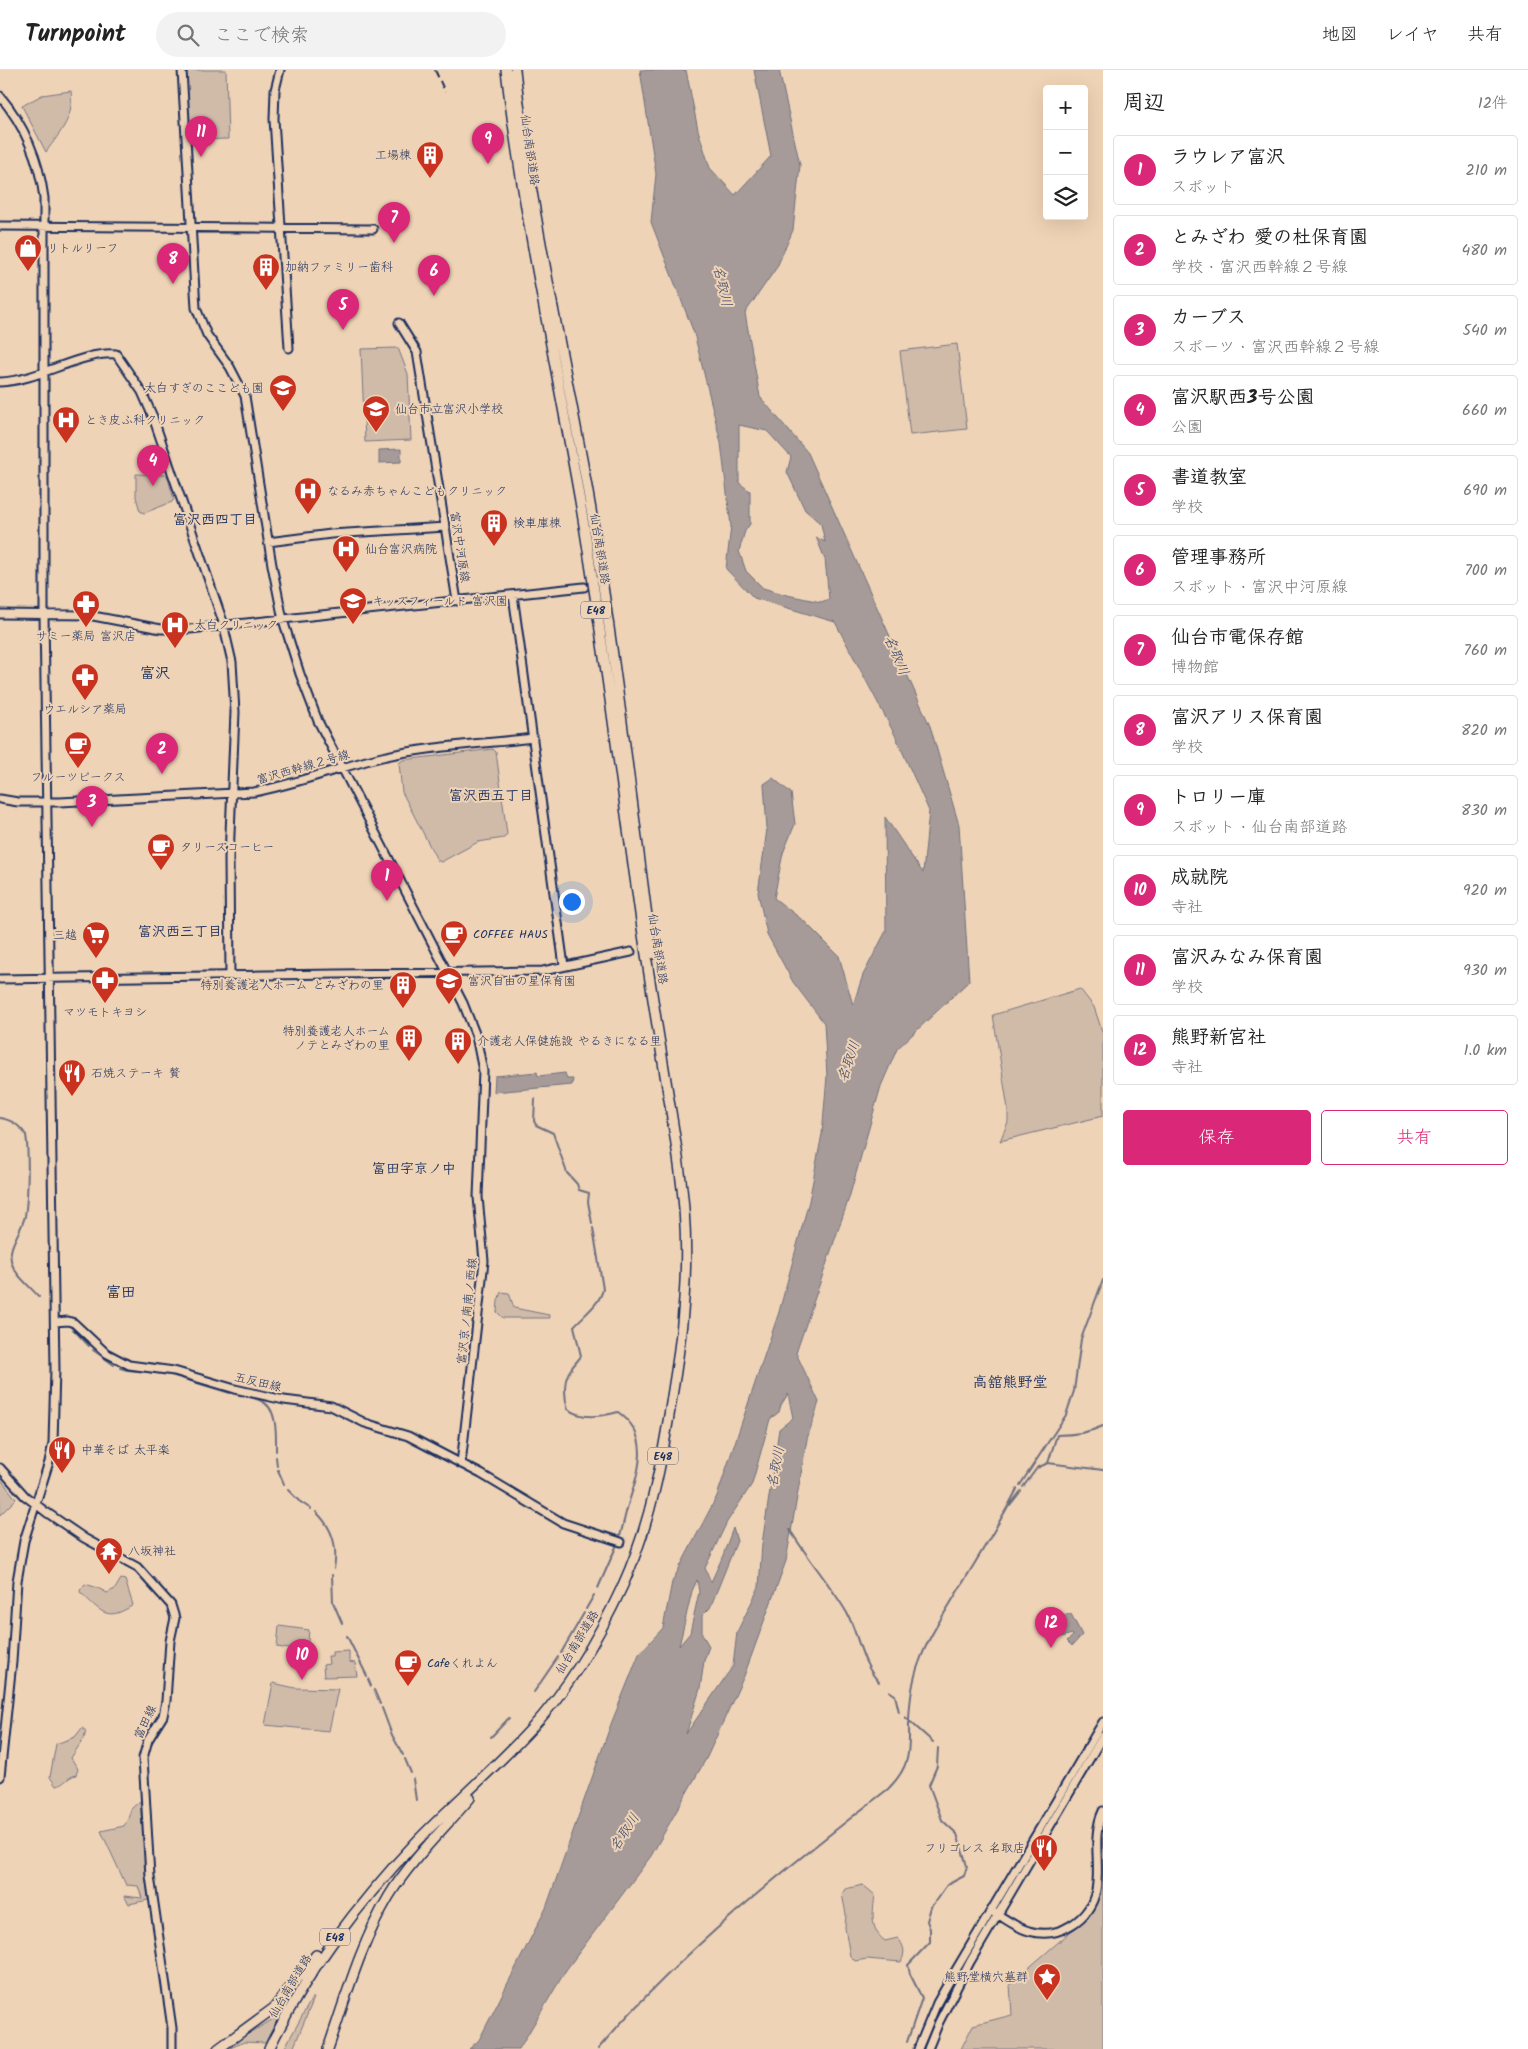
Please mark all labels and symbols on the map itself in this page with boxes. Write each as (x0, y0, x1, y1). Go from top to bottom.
street label: 仙台南部道路 (515, 113, 544, 187)
pin: 11 (185, 116, 217, 157)
pin: 9 (472, 123, 504, 164)
building icon: 工場棟 (415, 140, 445, 179)
place label: 工場棟 (375, 146, 411, 165)
pin: 7 (378, 202, 410, 243)
shop icon: リトルリーフ (13, 233, 43, 272)
place label: リトルリーフ (47, 239, 119, 258)
pin: 8 (157, 243, 189, 284)
building icon: 加納ファミリー歯科 (251, 252, 281, 291)
pin: 6 (418, 255, 450, 296)
place label: 加納ファミリー歯科 (285, 258, 393, 277)
water label: 名取川 (707, 263, 737, 309)
pin: 5 (327, 289, 359, 330)
school or university icon: 太白すぎのここども園 (268, 373, 298, 412)
place label: 太白すぎのここども園 (144, 379, 264, 398)
school or university icon: 仙台市立富沢小学校 (361, 394, 391, 433)
place label: 仙台市立富沢小学校 (395, 400, 503, 419)
hospital icon: とき皮ふ科クリニック (51, 405, 81, 444)
place label: とき皮ふ科クリニック (85, 411, 205, 430)
pin: 4 (137, 445, 169, 486)
hospital icon: なるみ赤ちゃんこどもクリニック (293, 476, 323, 515)
place label: なるみ赤ちゃんこどもクリニック (327, 482, 507, 501)
building icon: 検車庫棟 (479, 508, 509, 547)
district label: 富沢西四丁目 (173, 509, 257, 531)
street label: 富沢中河原線 (444, 510, 475, 584)
street label: 仙台南部道路 (584, 512, 615, 586)
place label: 検車庫棟 (513, 514, 561, 533)
hospital icon: 仙台富沢病院 (331, 534, 361, 573)
place label: 仙台富沢病院 (365, 540, 437, 559)
school or university icon: キッズフィールド 富沢園 (338, 586, 368, 625)
pharmacy icon: サミー薬局 富沢店 (71, 589, 101, 628)
place label: キッズフィールド 富沢園 (372, 592, 508, 611)
road number: E48 (581, 602, 611, 618)
hospital icon: 太白クリニック (160, 610, 190, 649)
place label: 太白クリニック (194, 616, 278, 635)
place label: サミー薬局 富沢店 (36, 627, 136, 646)
water label: 名取川 (878, 632, 914, 679)
pharmacy icon: ウエルシア薬局 (70, 662, 100, 701)
district label: 富沢 (140, 662, 170, 686)
place label: ウエルシア薬局 (43, 700, 127, 719)
cafe icon: フルーツピークス (63, 730, 93, 769)
pin: 2 (146, 733, 178, 774)
street label: 富沢西幹線２号線 (254, 745, 352, 790)
place label: フルーツピークス (31, 768, 125, 787)
district label: 富沢西五丁目 (449, 785, 533, 807)
pin: 3 (76, 786, 108, 827)
cafe icon: タリーズコーヒー (146, 832, 176, 871)
place label: タリーズコーヒー (180, 838, 274, 857)
pin: 1 (371, 860, 403, 901)
your location (559, 889, 585, 915)
street label: 仙台南部道路 (642, 912, 673, 986)
cafe icon: COFFEE HAUS (439, 919, 469, 958)
supermarket icon: 三越 (81, 920, 111, 959)
district label: 富沢西三丁目 (138, 921, 222, 943)
place label: COFFEE HAUS (473, 925, 548, 944)
place label: 三越 (53, 926, 77, 945)
pharmacy icon: マツモトキヨシ (90, 965, 120, 1004)
school or university icon: 富沢自由の星保育園 (434, 966, 464, 1005)
building icon: 特別養護老人ホーム とみざわの里 (388, 970, 418, 1009)
place label: 富沢自由の星保育園 (468, 972, 576, 991)
place label: 特別養護老人ホーム とみざわの里 (200, 976, 384, 995)
place label: マツモトキヨシ (63, 1003, 147, 1022)
place label: 特別養護老人ホーム ノテとみざわの里 (282, 1022, 390, 1055)
building icon: 特別養護老人ホーム ノテとみざわの里 (394, 1023, 424, 1062)
building icon: 介護老人保健施設 やるきになる里 (443, 1026, 473, 1065)
place label: 介護老人保健施設 やるきになる里 (477, 1032, 662, 1051)
water label: 名取川 (832, 1038, 866, 1085)
restaurant icon: 石焼ステーキ 贅 (57, 1058, 87, 1097)
place label: 石焼ステーキ 贅 (91, 1064, 181, 1083)
district label: 富田字京ノ中 (372, 1158, 456, 1180)
street label: 富沢京ノ南南ノ西線 (452, 1256, 483, 1366)
district label: 富田 (106, 1281, 136, 1305)
street label: 五反田線 (232, 1368, 283, 1397)
district label: 高舘熊野堂 (972, 1371, 1048, 1395)
restaurant icon: 中華そば 太平楽 (47, 1435, 77, 1474)
place label: 中華そば 太平楽 (81, 1441, 170, 1460)
water label: 名取川 (761, 1444, 791, 1490)
road number: E48 (648, 1448, 678, 1464)
temple icon: 八坂神社 (94, 1536, 124, 1575)
place label: 八坂神社 (128, 1542, 176, 1561)
street label: 仙台南部道路 (551, 1606, 604, 1678)
pin: 12 (1035, 1607, 1067, 1648)
pin: 10 (286, 1639, 318, 1680)
cafe icon: Cafeくれよん (393, 1648, 423, 1687)
place label: Cafeくれよん (427, 1654, 498, 1673)
street label: 富田線 (129, 1702, 162, 1743)
water label: 名取川 (604, 1809, 646, 1856)
restaurant icon: フリゴレス 名取店 (1029, 1833, 1059, 1872)
place label: フリゴレス 名取店 (924, 1839, 1025, 1858)
road number: E48 (320, 1928, 350, 1945)
street label: 仙台南部道路 (264, 1950, 317, 2022)
place icon: 熊野堂横穴墓群 (1032, 1962, 1062, 2001)
place label: 熊野堂横穴墓群 (944, 1968, 1028, 1987)

